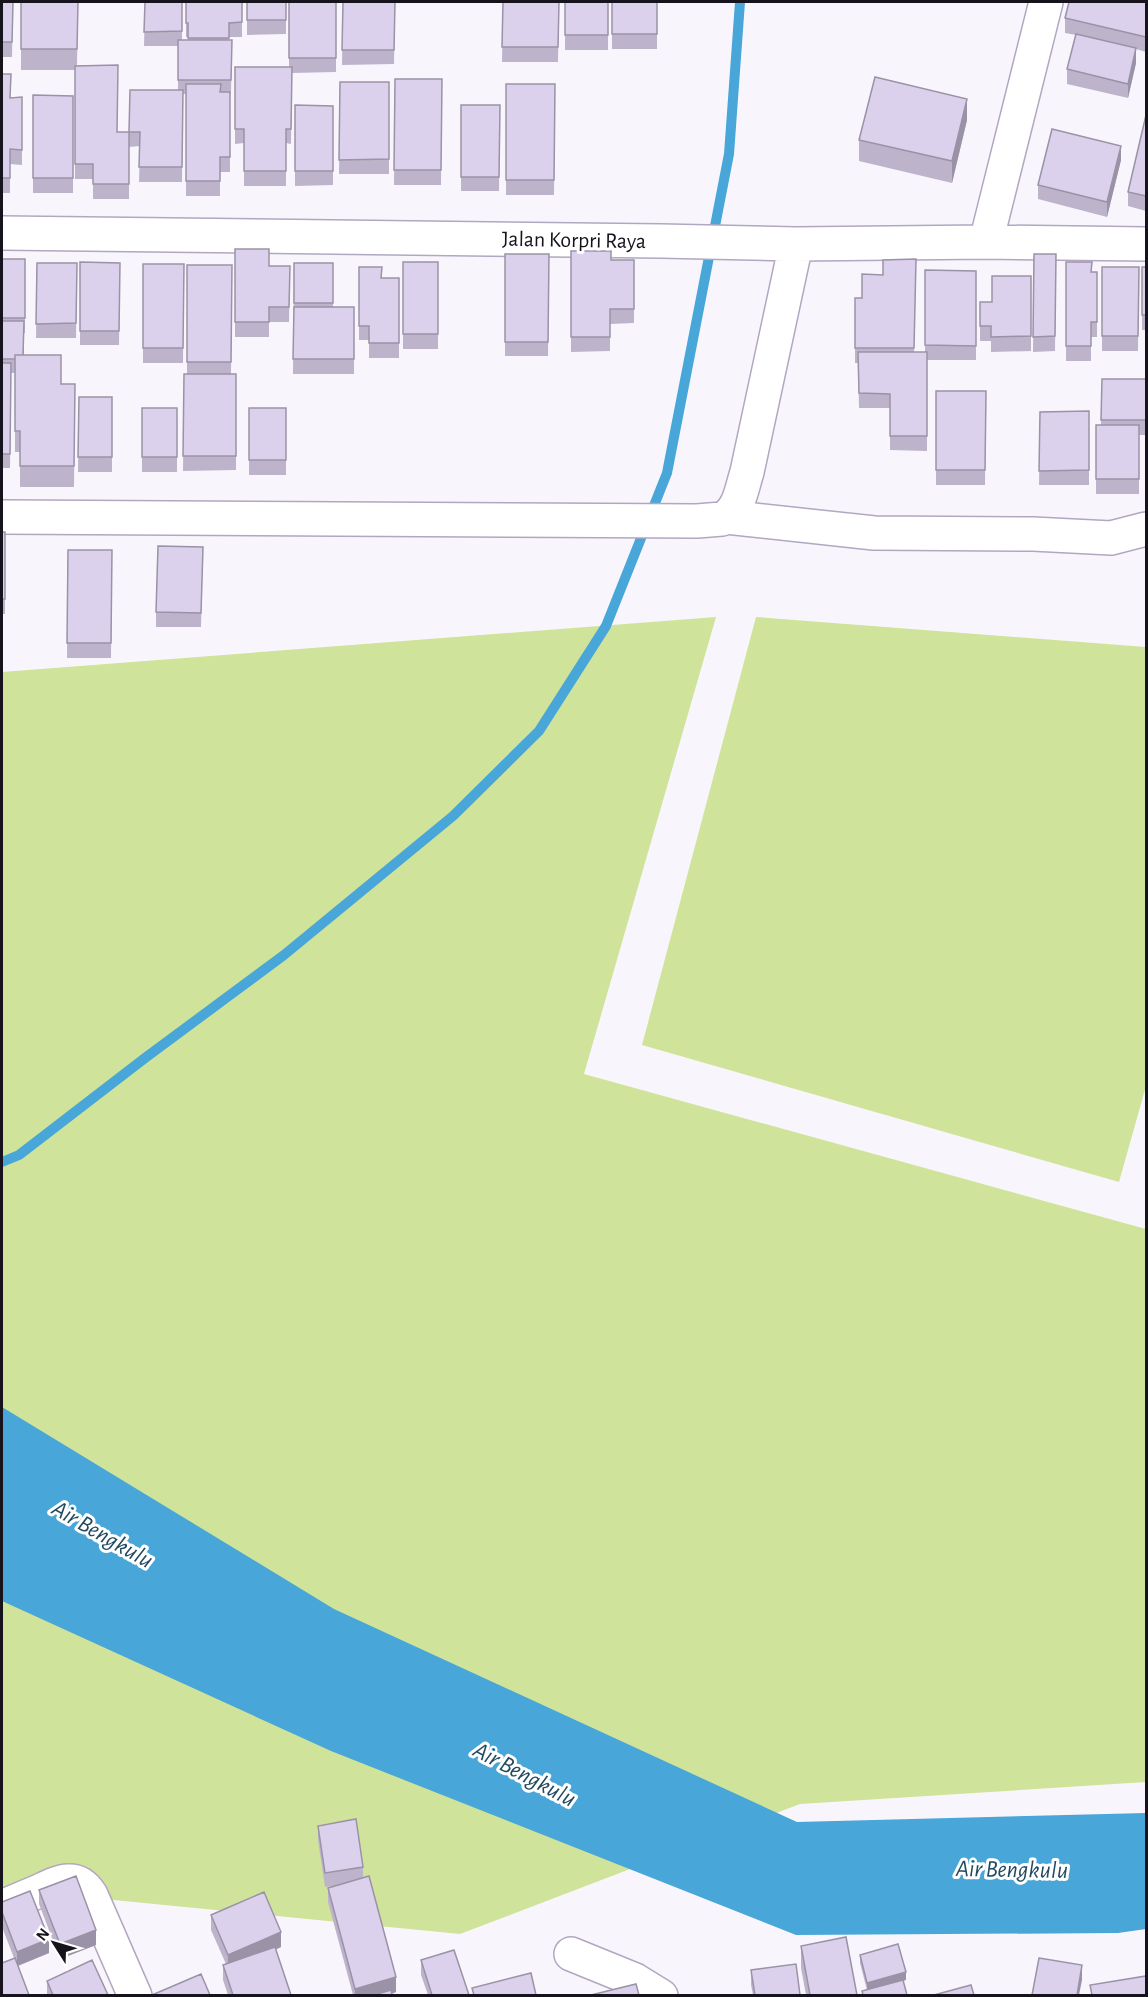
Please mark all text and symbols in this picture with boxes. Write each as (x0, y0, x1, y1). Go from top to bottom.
street label: Jalan Korpri Raya (502, 228, 646, 252)
water label: Air Bengkulu (47, 1496, 157, 1573)
water label: Air Bengkulu (468, 1737, 580, 1812)
water label: Air Bengkulu (955, 1857, 1068, 1883)
north arrow (24, 1913, 84, 1973)
text: N (33, 1925, 53, 1944)

